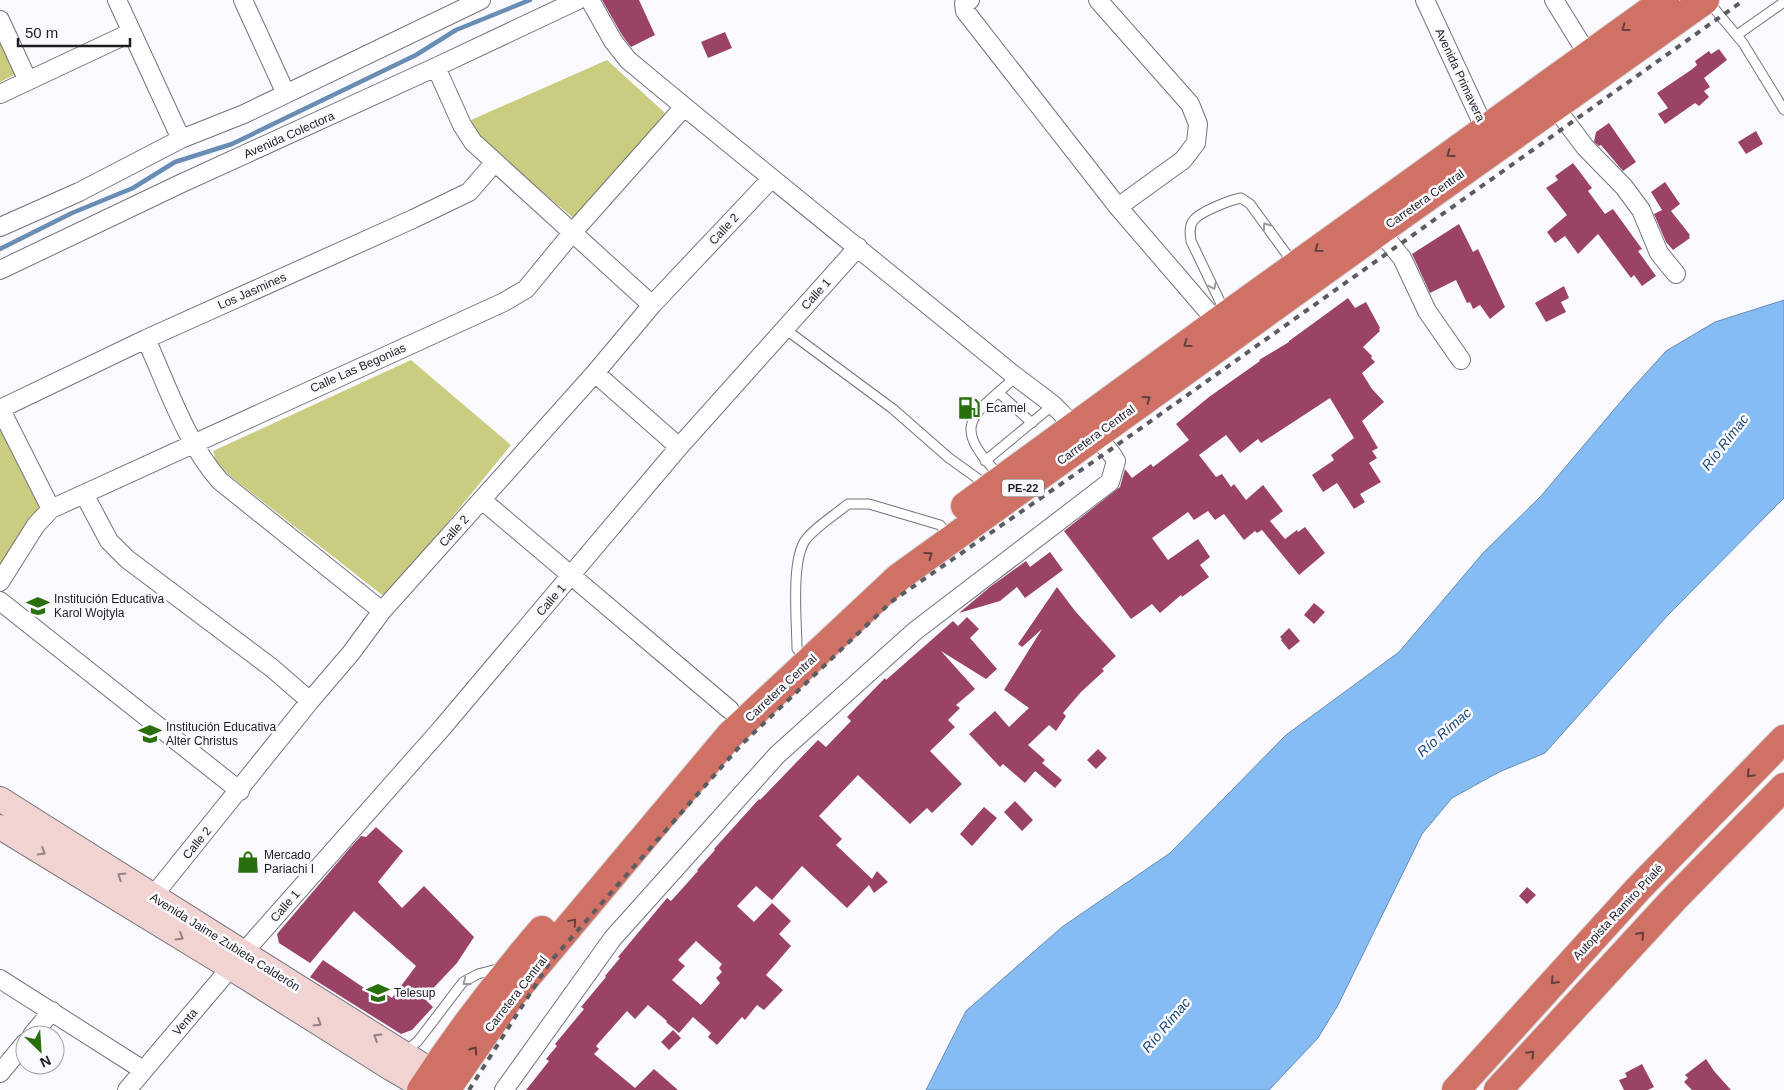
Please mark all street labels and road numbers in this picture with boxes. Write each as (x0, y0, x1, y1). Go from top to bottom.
street label: Avenida Primavera (1432, 26, 1488, 124)
street label: Avenida Colectora (241, 109, 337, 161)
street label: Carretera Central (1383, 167, 1467, 231)
street label: Calle 2 (706, 210, 742, 247)
street label: Los Jasmines (216, 270, 288, 312)
street label: Calle 1 (798, 275, 834, 313)
street label: Calle Las Begonias (308, 341, 408, 395)
street label: Carretera Central (1054, 402, 1138, 468)
road number: PE-22 (1002, 479, 1044, 496)
street label: Calle 2 (436, 512, 472, 550)
street label: Calle 1 (533, 581, 569, 619)
street label: Carretera Central (742, 651, 820, 725)
street label: Calle 2 (180, 824, 214, 862)
street label: Autopista Ramiro Prialé (1570, 861, 1666, 963)
street label: Calle 1 (267, 887, 303, 925)
street label: Avenida Jaime Zubieta Calderón (148, 890, 302, 994)
street label: Carretera Central (482, 953, 550, 1035)
street label: Venta (170, 1006, 201, 1038)

